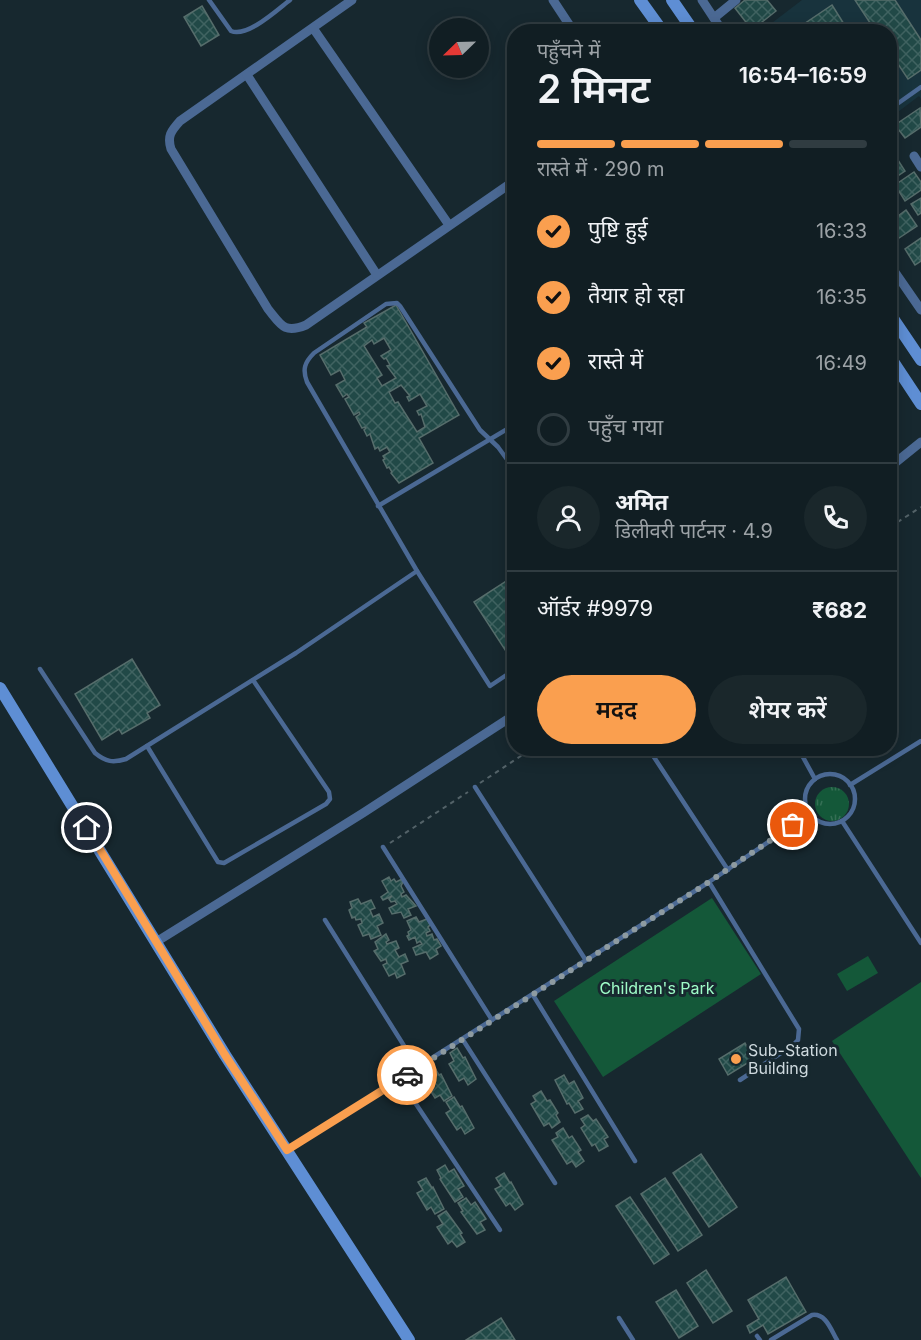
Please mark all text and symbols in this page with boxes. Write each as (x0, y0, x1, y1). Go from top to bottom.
north arrow (429, 18, 489, 78)
map controls (429, 18, 489, 78)
text: पहुँचने में (537, 39, 600, 63)
text: 16:54–16:59 (739, 62, 867, 88)
text: 2 मिनट (537, 65, 650, 112)
text: रास्ते में · 290 m (537, 157, 665, 181)
icon: check (537, 215, 570, 248)
text: पुष्टि हुई (588, 216, 648, 242)
text: 16:33 (816, 219, 867, 243)
icon: check (537, 281, 570, 314)
text: तैयार हो रहा (588, 282, 684, 308)
text: 16:35 (816, 285, 867, 309)
icon: check (537, 347, 570, 380)
text: रास्ते में (588, 348, 643, 374)
text: 16:49 (815, 351, 867, 375)
text: पहुँच गया (588, 414, 663, 440)
button: person (537, 486, 600, 549)
button: phone (804, 486, 867, 549)
text: अमित (615, 489, 668, 515)
text: डिलीवरी पार्टनर · 4.9 (615, 519, 773, 543)
text: ऑर्डर #9979 (537, 595, 653, 621)
text: ₹682 (812, 597, 867, 623)
button: मदद (537, 675, 696, 744)
button: शेयर करें (708, 675, 867, 744)
pin (767, 799, 818, 850)
pin (61, 802, 112, 853)
icon: bag (776, 808, 809, 841)
icon: home (70, 811, 103, 844)
park label: Children's Park (599, 978, 715, 998)
place label: Sub-Station Building (748, 1040, 838, 1078)
courier (377, 1045, 437, 1105)
marker: Sub-Station Building (729, 1052, 743, 1066)
icon: car (391, 1059, 424, 1092)

